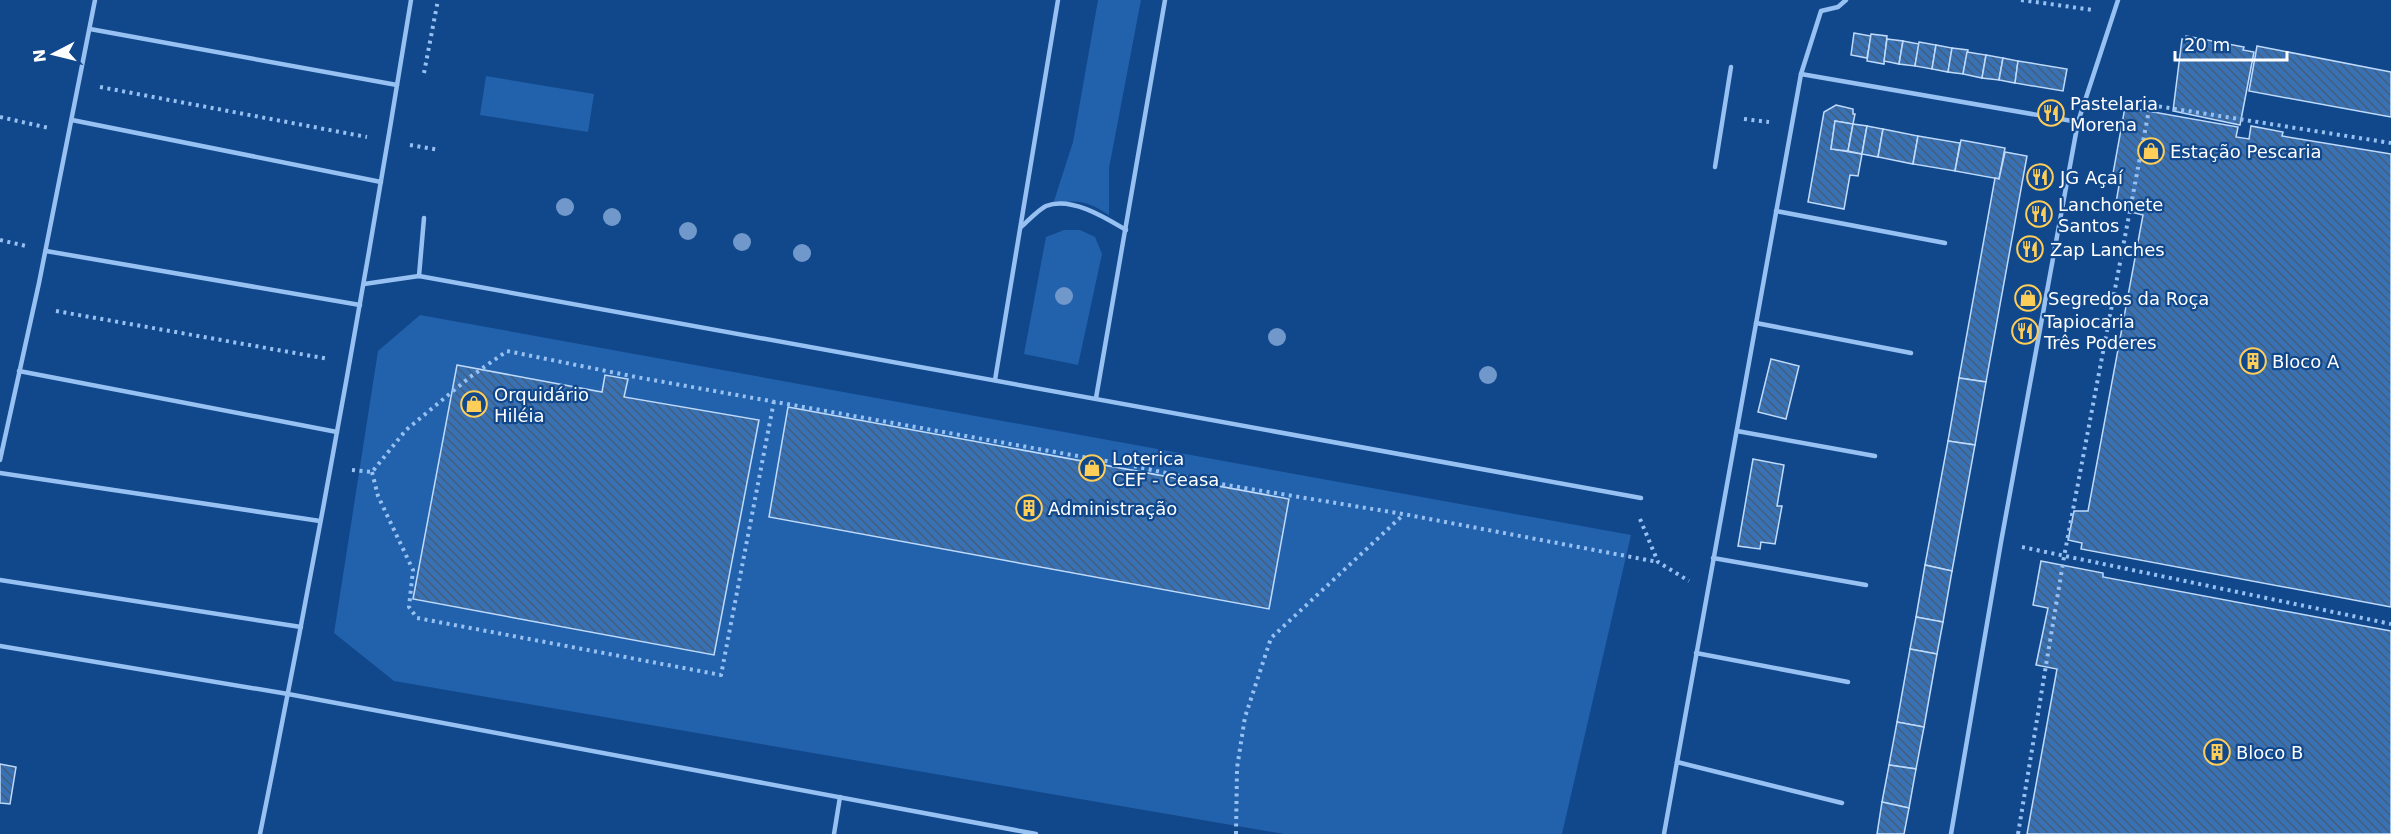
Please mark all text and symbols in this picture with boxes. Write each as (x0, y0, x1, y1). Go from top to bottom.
north arrow (24, 24, 84, 84)
scale bar (2175, 24, 2288, 62)
text: 20 m (2184, 34, 2230, 55)
text: N (29, 48, 50, 64)
place label: Pastelaria Morena (2070, 93, 2158, 135)
restaurant icon: Pastelaria Morena (2036, 98, 2066, 128)
shop icon: Estação Pescaria (2136, 136, 2166, 166)
place label: Estação Pescaria (2170, 141, 2322, 162)
restaurant icon: JG Açaí (2025, 162, 2055, 192)
place label: JG Açaí (2059, 167, 2124, 188)
place label: Lanchonete Santos (2058, 194, 2163, 236)
restaurant icon: Lanchonete Santos (2024, 199, 2054, 229)
restaurant icon: Zap Lanches (2015, 234, 2045, 264)
place label: Zap Lanches (2050, 239, 2165, 260)
shop icon: Segredos da Roça (2013, 283, 2043, 313)
place label: Segredos da Roça (2048, 288, 2209, 309)
place label: Tapiocaria Três Poderes (2043, 311, 2157, 353)
restaurant icon: Tapiocaria Três Poderes (2010, 316, 2040, 346)
building icon: Bloco A (2238, 346, 2268, 376)
place label: Bloco A (2272, 351, 2340, 372)
place label: Orquidário Hiléia (494, 384, 589, 426)
shop icon: Orquidário Hiléia (459, 389, 489, 419)
place label: Loterica CEF - Ceasa (1112, 448, 1219, 490)
shop icon: Loterica CEF - Ceasa (1077, 453, 1107, 483)
building icon: Administração (1014, 493, 1044, 523)
place label: Administração (1048, 498, 1177, 519)
building icon: Bloco B (2202, 737, 2232, 767)
place label: Bloco B (2236, 742, 2303, 763)

